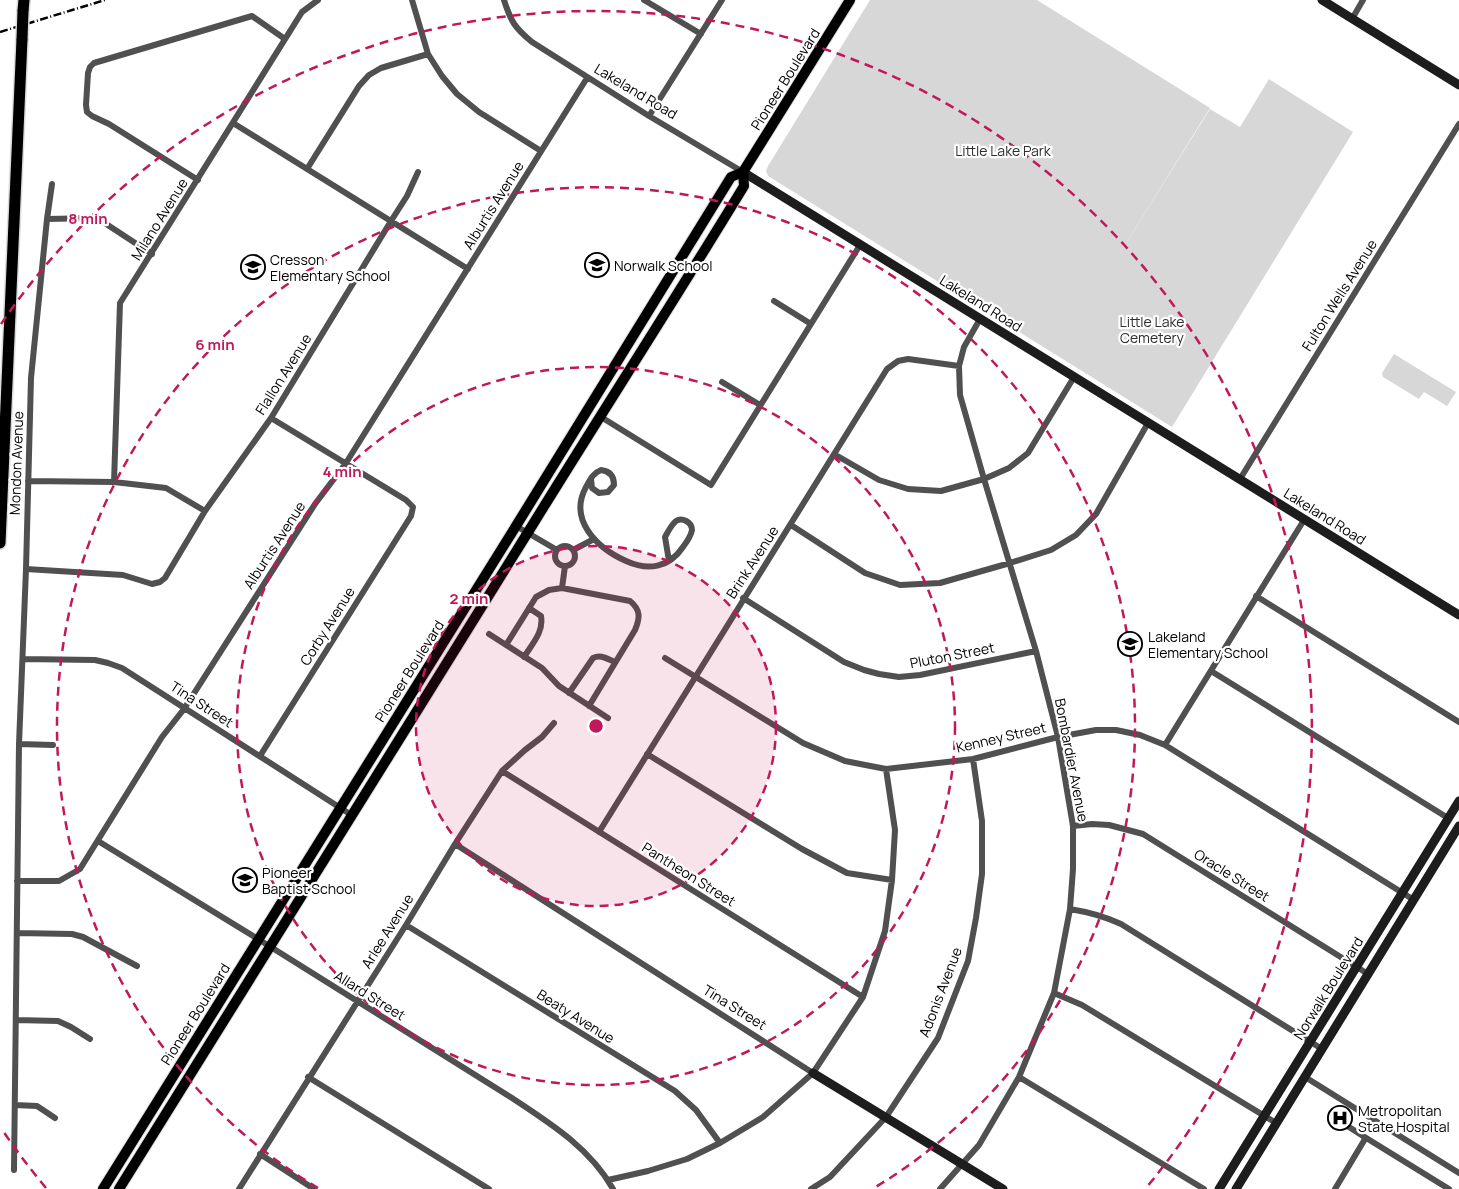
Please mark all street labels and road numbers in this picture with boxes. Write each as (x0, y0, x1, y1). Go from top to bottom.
street label: Pioneer Boulevard (746, 25, 824, 133)
street label: Lakeland Road (591, 59, 681, 123)
street label: Alburtis Avenue (458, 157, 528, 253)
street label: Milano Avenue (126, 174, 192, 264)
street label: Fulton Wells Avenue (1297, 236, 1381, 354)
street label: Lakeland Road (936, 270, 1026, 336)
street label: Flallon Avenue (251, 330, 315, 418)
street label: Mondon Avenue (5, 411, 27, 515)
street label: Lakeland Road (1280, 483, 1370, 549)
street label: Alburtis Avenue (239, 498, 309, 592)
street label: Brink Avenue (721, 522, 783, 602)
street label: Corby Avenue (295, 583, 359, 669)
street label: Pioneer Boulevard (370, 617, 448, 725)
street label: Pluton Street (908, 637, 996, 673)
street label: Tina Street (167, 677, 238, 732)
street label: Bombardier Avenue (1051, 697, 1093, 823)
street label: Kenney Street (954, 717, 1048, 757)
street label: Pantheon Street (639, 838, 740, 911)
street label: Oracle Street (1191, 844, 1274, 906)
street label: Arlee Avenue (357, 890, 417, 972)
street label: Norwalk Boulevard (1289, 933, 1367, 1043)
street label: Adonis Avenue (914, 944, 966, 1040)
street label: Pioneer Boulevard (156, 960, 234, 1068)
street label: Allard Street (331, 966, 409, 1025)
street label: Tina Street (700, 980, 771, 1034)
street label: Beaty Avenue (534, 985, 618, 1047)

